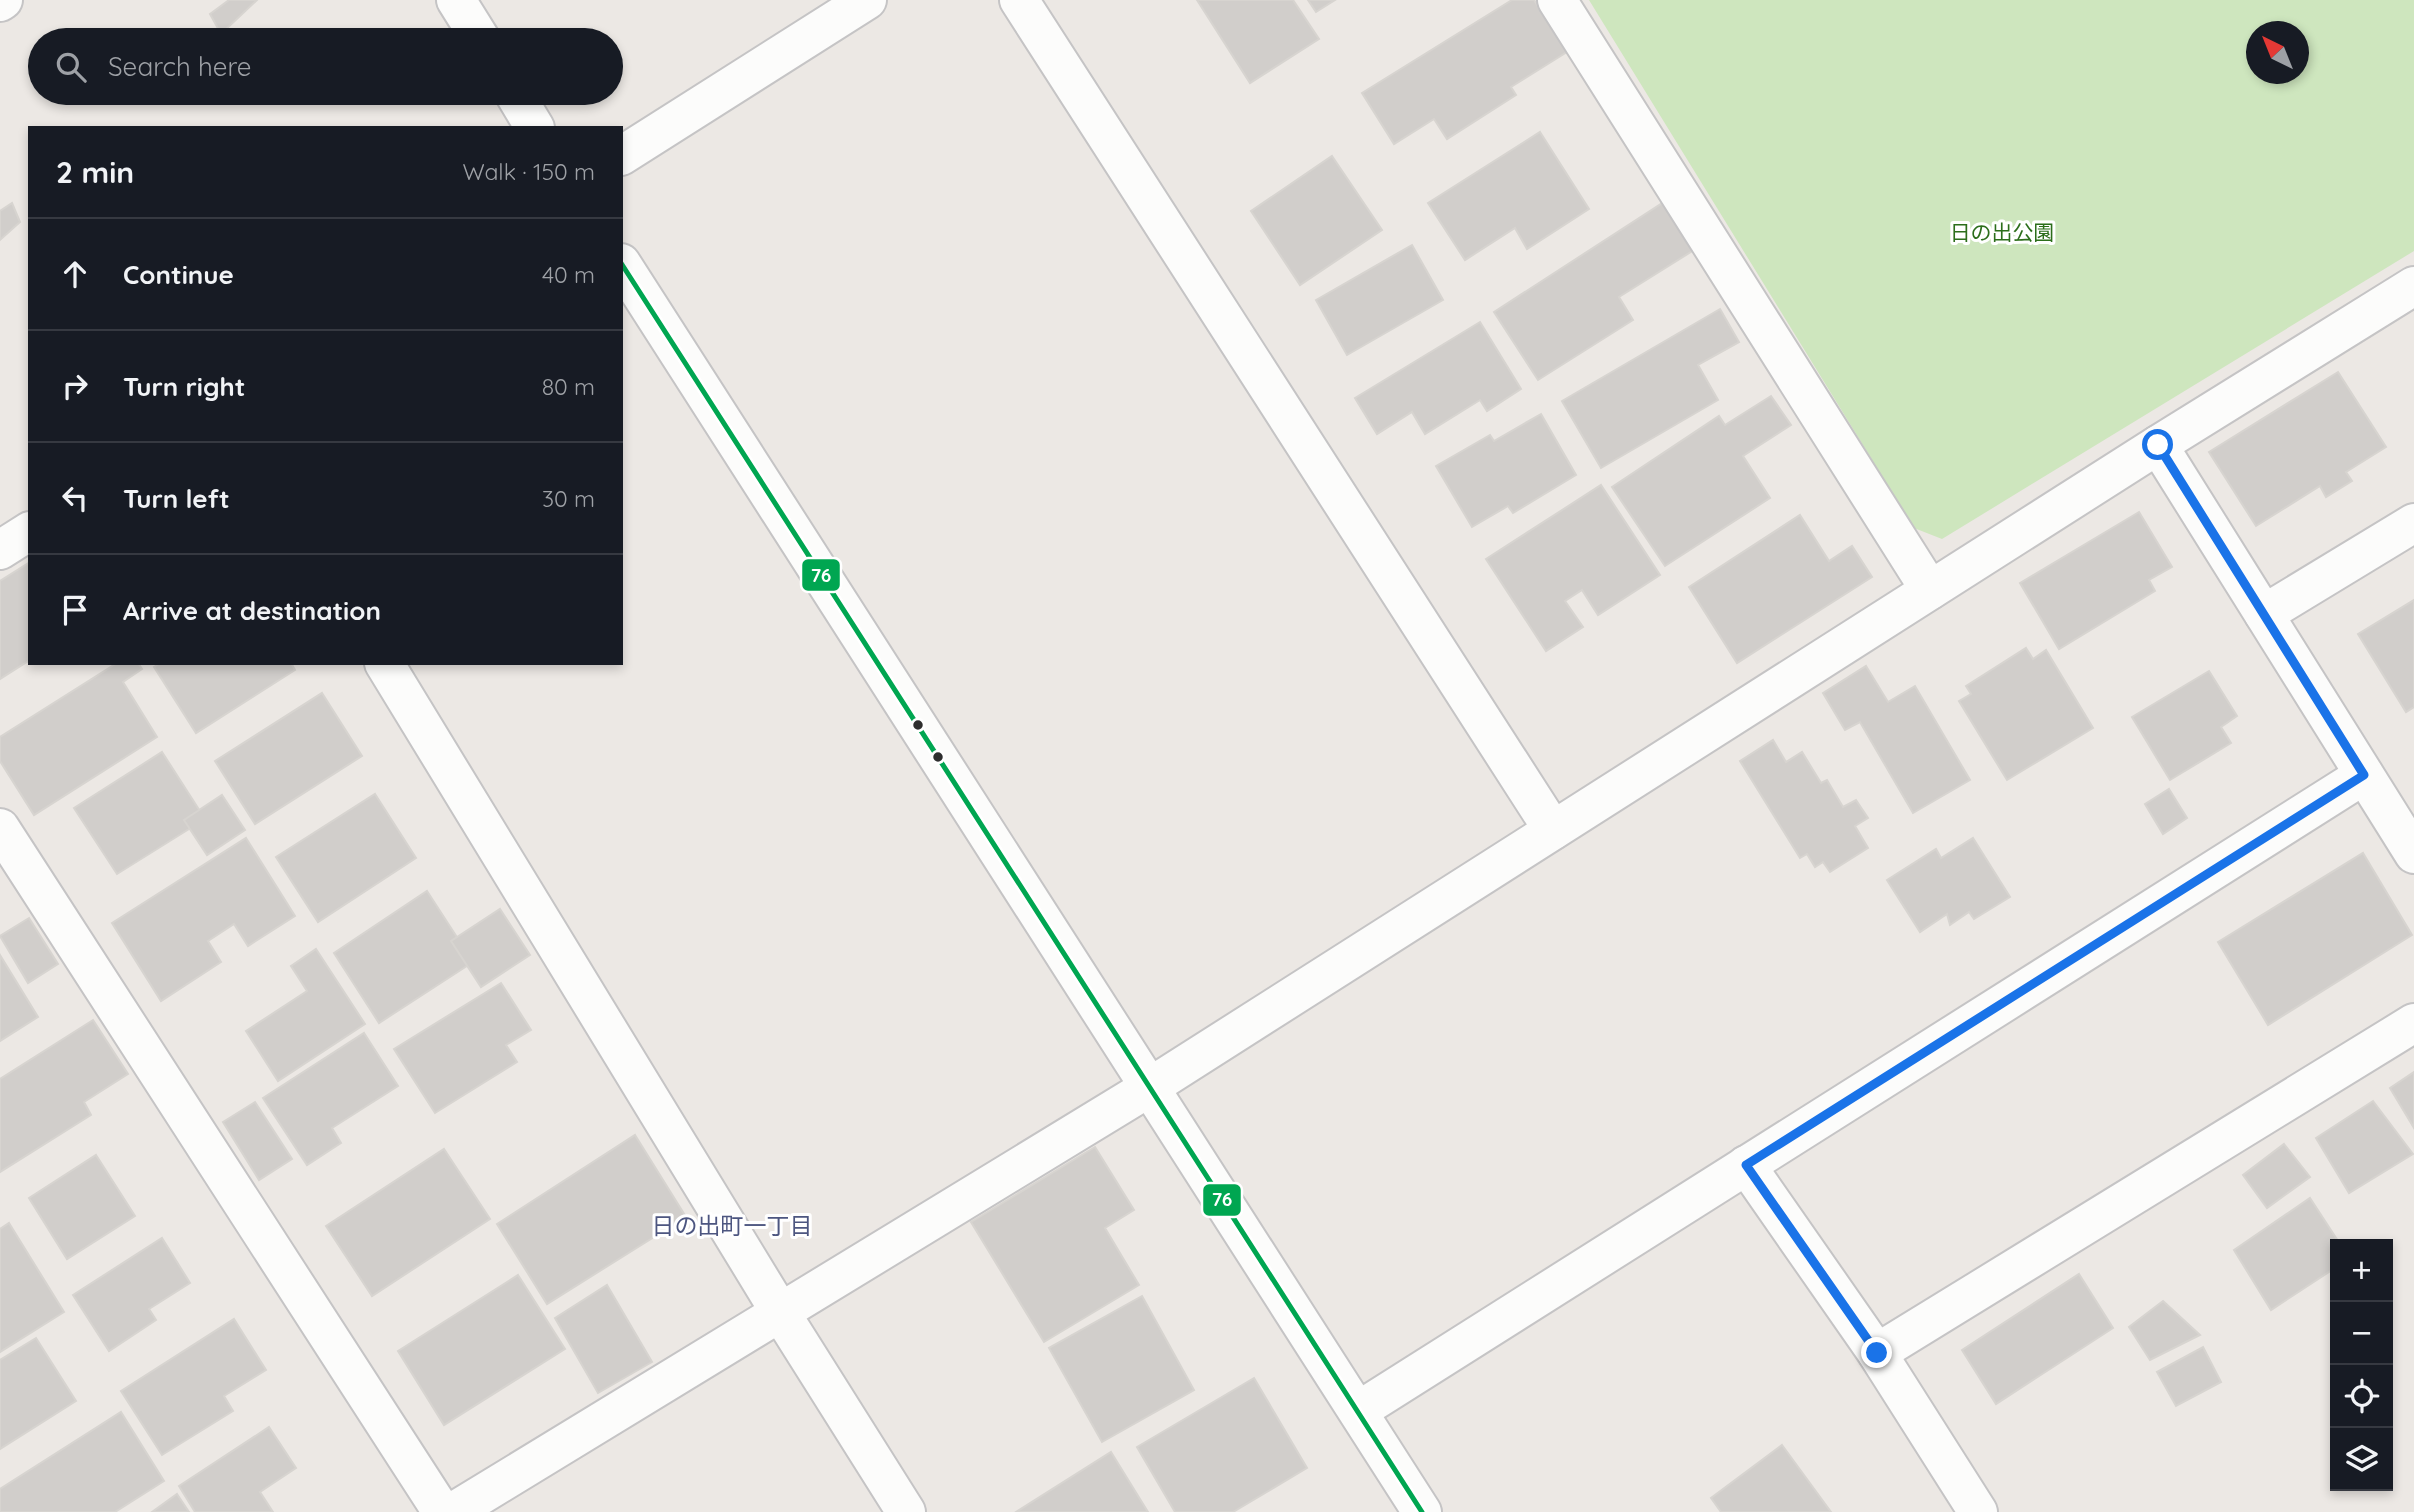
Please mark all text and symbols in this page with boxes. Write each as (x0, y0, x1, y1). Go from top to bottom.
north arrow (2246, 21, 2309, 84)
search box (28, 28, 623, 105)
icon: search (52, 48, 90, 86)
text: Search here (108, 50, 252, 83)
text: 2 min (56, 153, 134, 191)
text: Walk · 150 m (462, 157, 595, 186)
park label: 日の出公園 (1950, 219, 2055, 245)
icon: ahead (56, 255, 94, 293)
text: Continue (123, 258, 234, 291)
text: 40 m (542, 260, 595, 289)
icon: right (56, 367, 94, 405)
text: Turn right (123, 370, 245, 403)
text: 80 m (542, 372, 595, 401)
route start (2142, 429, 2173, 460)
icon: left (56, 479, 94, 517)
text: Turn left (123, 482, 230, 515)
text: 30 m (542, 484, 595, 513)
line badge: 76 (801, 558, 841, 592)
text: 76 (811, 563, 831, 587)
icon: arrive (56, 591, 94, 629)
text: Arrive at destination (123, 594, 381, 627)
unlabelled marker (911, 718, 925, 732)
unlabelled marker (931, 750, 945, 764)
line badge: 76 (1202, 1183, 1242, 1217)
text: 76 (1212, 1187, 1232, 1211)
district label: 日の出町一丁目 (652, 1211, 813, 1240)
map controls (2330, 1239, 2393, 1491)
button: + (2330, 1239, 2393, 1302)
button: − (2330, 1302, 2393, 1365)
route end (1861, 1337, 1892, 1368)
button: locate (2330, 1365, 2393, 1428)
button: layers (2330, 1428, 2393, 1491)

